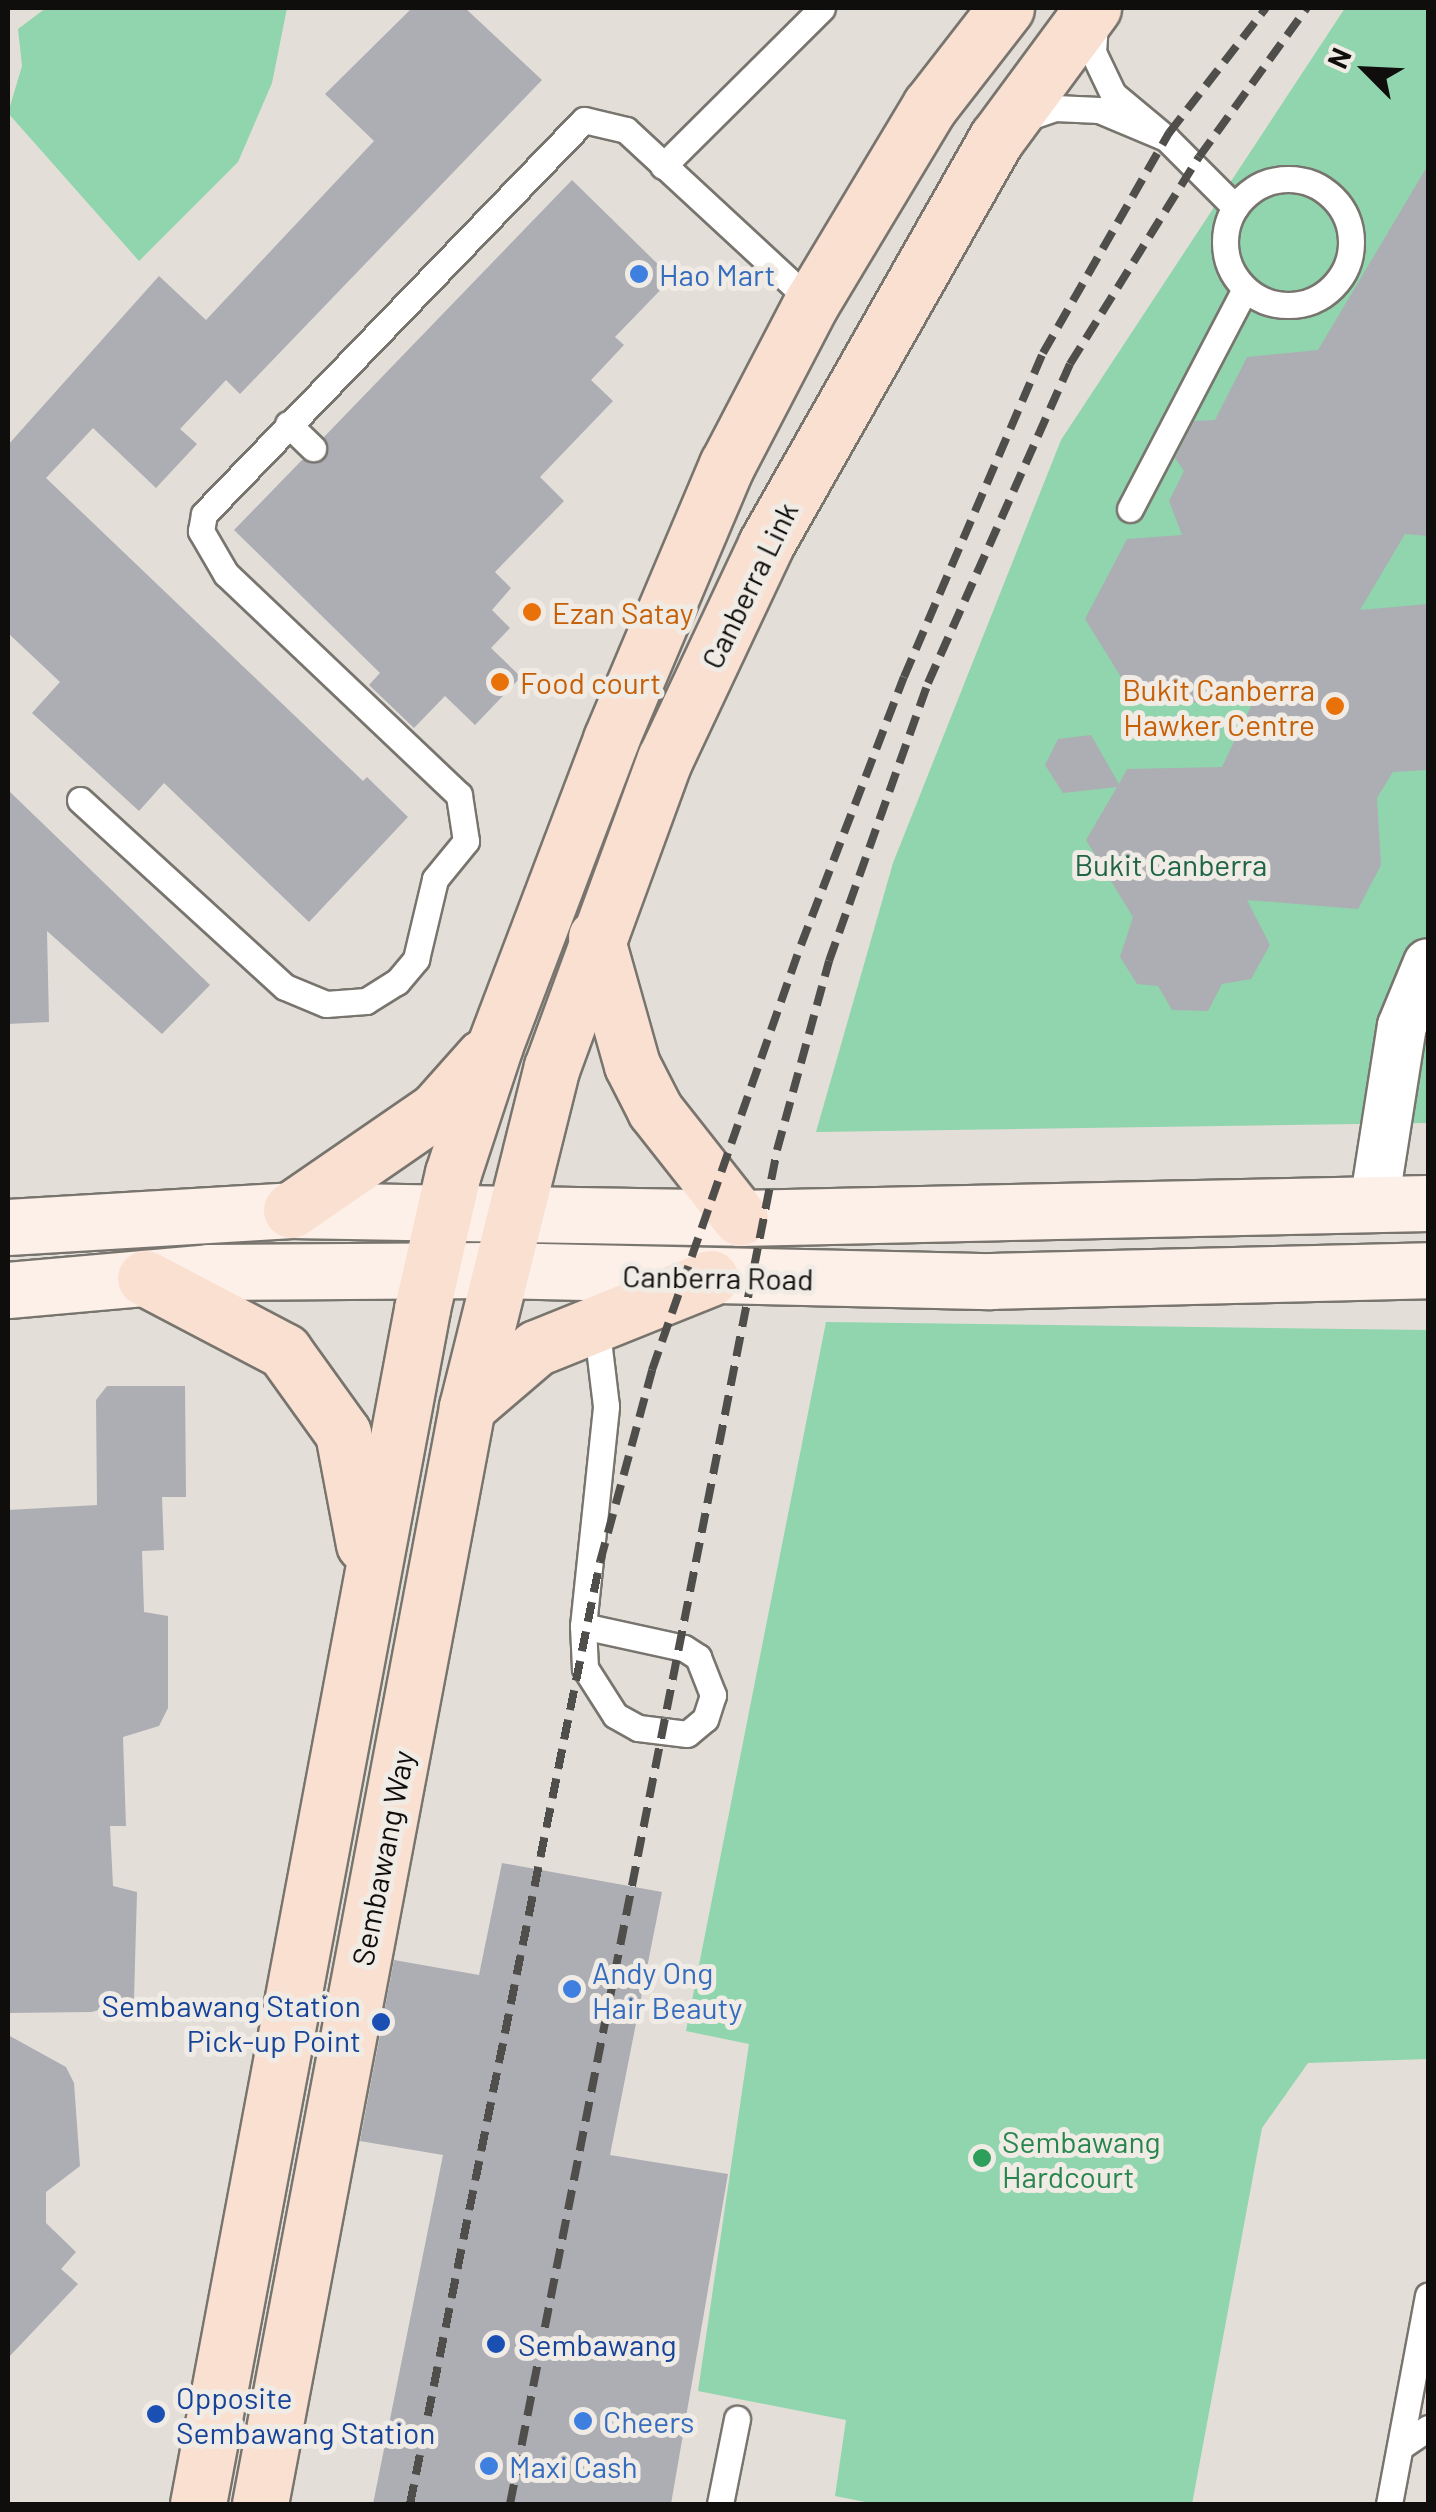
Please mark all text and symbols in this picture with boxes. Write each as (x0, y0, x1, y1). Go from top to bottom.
north arrow (1316, 20, 1416, 120)
text: N (1319, 42, 1358, 73)
place label: Hao Mart (659, 256, 775, 292)
marker: Hao Mart (628, 263, 650, 285)
street label: Canberra Link (693, 496, 805, 674)
place label: Ezan Satay (552, 594, 694, 630)
marker: Ezan Satay (521, 601, 543, 623)
place label: Food court (520, 664, 661, 700)
marker: Food court (489, 671, 511, 693)
place label: Bukit Canberra Hawker Centre (1122, 671, 1315, 742)
marker: Bukit Canberra Hawker Centre (1324, 695, 1346, 717)
park label: Bukit Canberra (1075, 846, 1267, 882)
street label: Canberra Road (622, 1257, 814, 1297)
street label: Sembawang Way (343, 1747, 421, 1969)
place label: Andy Ong Hair Beauty (592, 1954, 742, 2024)
marker: Andy Ong Hair Beauty (561, 1978, 583, 2000)
place label: Sembawang Station Pick-up Point (102, 1987, 361, 2058)
marker: Sembawang Station Pick-up Point (370, 2011, 392, 2033)
place label: Sembawang Hardcourt (1002, 2123, 1161, 2194)
marker: Sembawang Hardcourt (971, 2147, 993, 2169)
place label: Sembawang (518, 2326, 677, 2362)
marker: Sembawang (483, 2331, 509, 2357)
place label: Opposite Sembawang Station (176, 2379, 435, 2450)
marker: Opposite Sembawang Station (145, 2403, 167, 2425)
place label: Cheers (603, 2403, 694, 2439)
marker: Cheers (572, 2410, 594, 2432)
place label: Maxi Cash (509, 2448, 638, 2484)
marker: Maxi Cash (478, 2455, 500, 2477)

